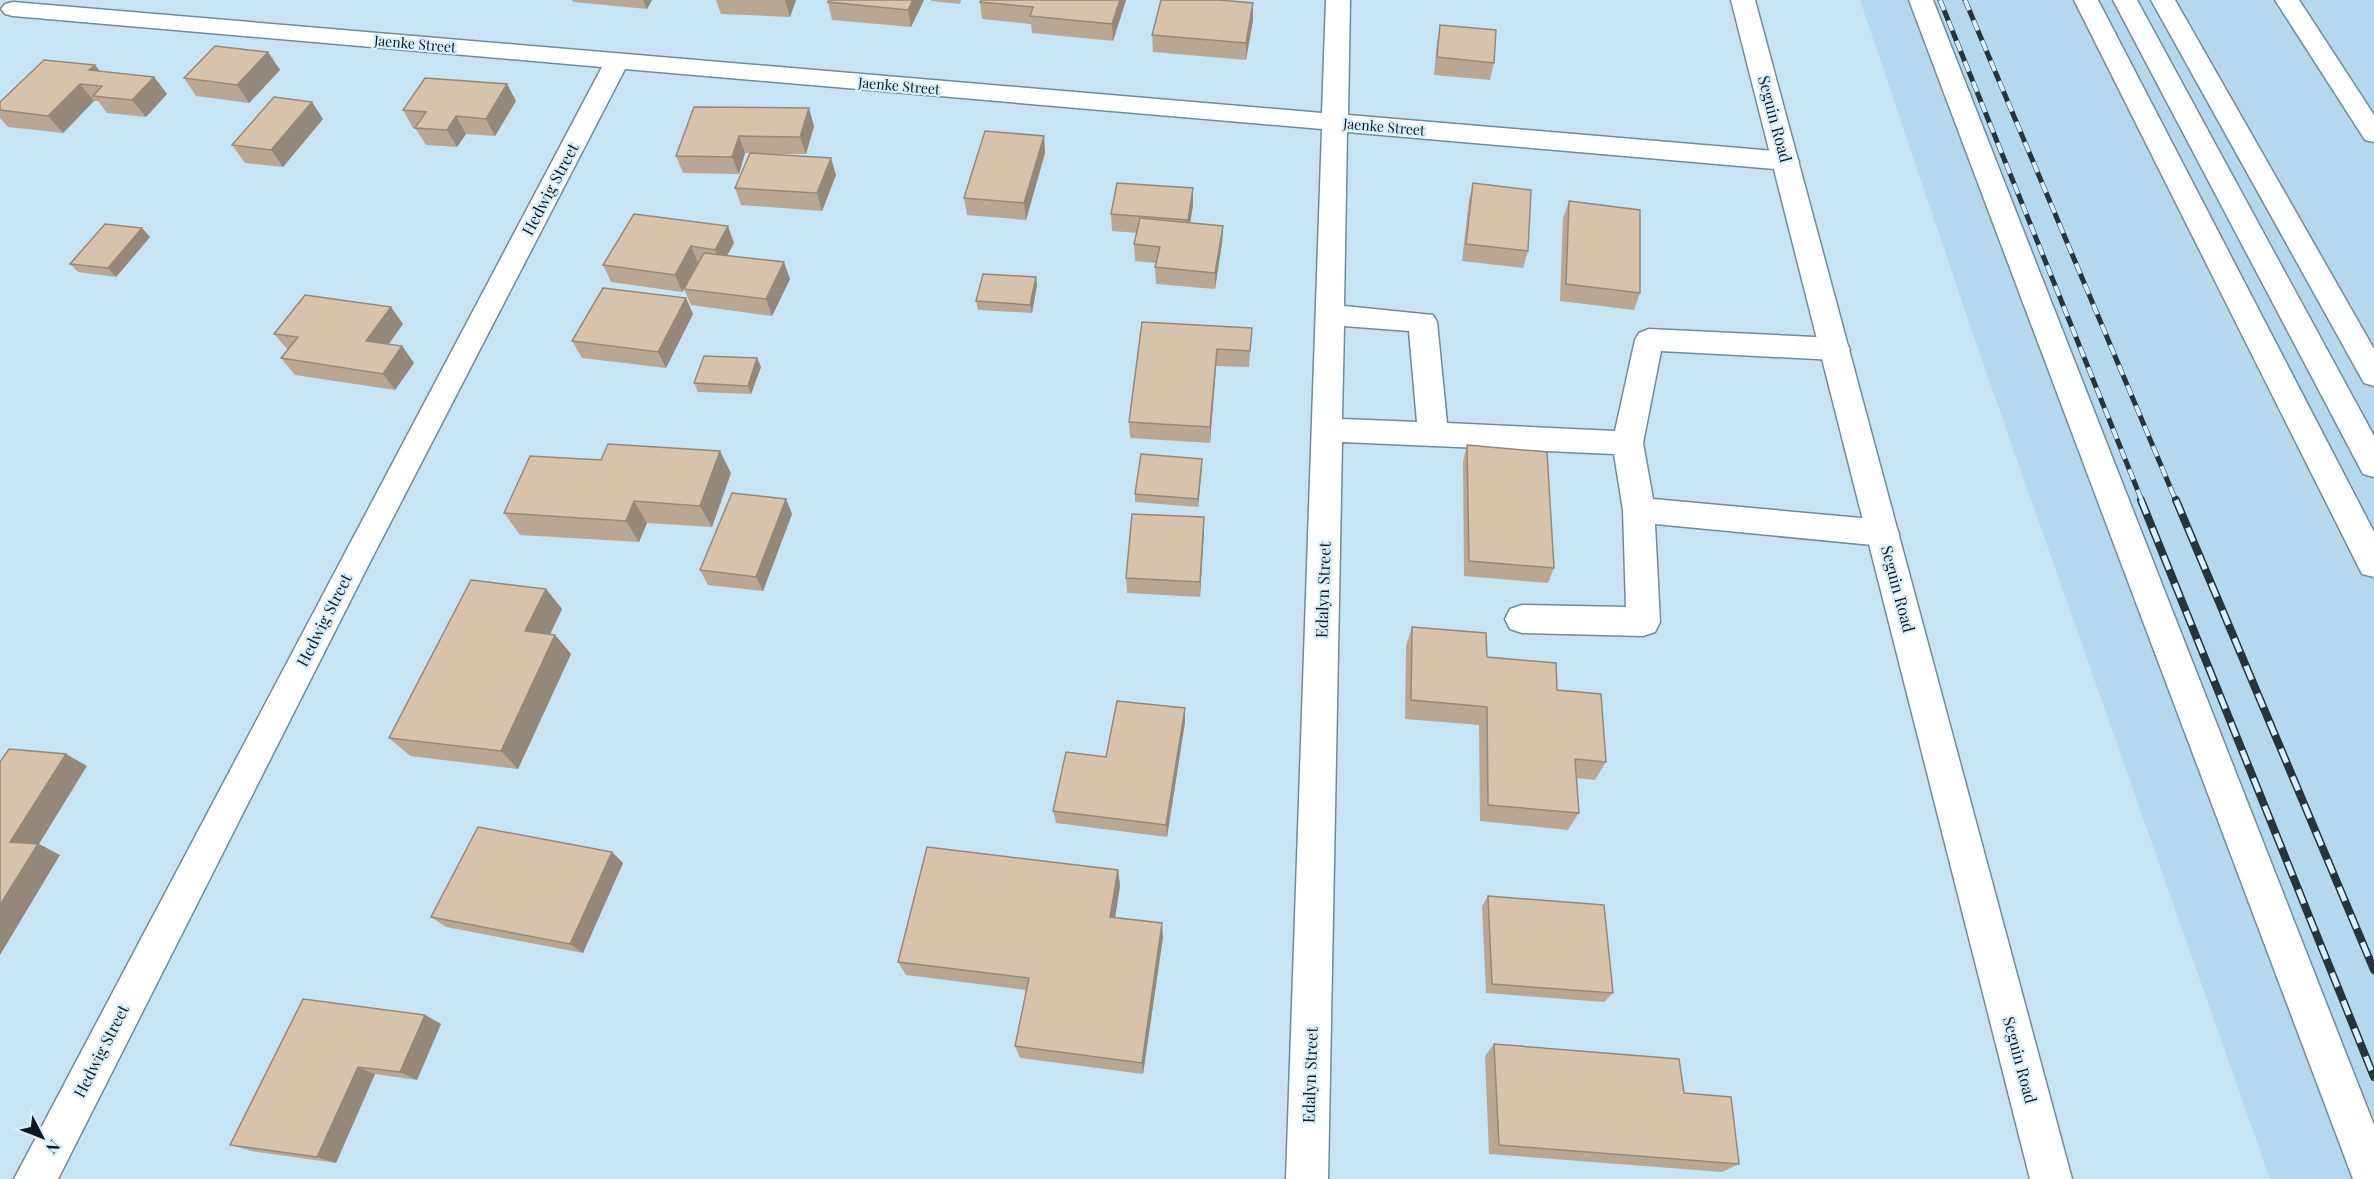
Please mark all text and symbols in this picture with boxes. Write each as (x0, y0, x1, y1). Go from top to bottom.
street label: Jaenke Street (372, 30, 458, 57)
street label: Jaenke Street (856, 72, 942, 99)
street label: Seguin Road (1754, 73, 1797, 165)
street label: Jaenke Street (1341, 113, 1427, 140)
street label: Hedwig Street (516, 139, 583, 239)
street label: Edalyn Street (1310, 541, 1335, 638)
street label: Seguin Road (1877, 543, 1920, 635)
street label: Hedwig Street (291, 569, 356, 670)
street label: Hedwig Street (68, 1000, 133, 1101)
street label: Seguin Road (1999, 1014, 2042, 1106)
street label: Edalyn Street (1297, 1026, 1322, 1123)
north arrow (12, 1107, 72, 1167)
text: N (42, 1136, 65, 1159)

